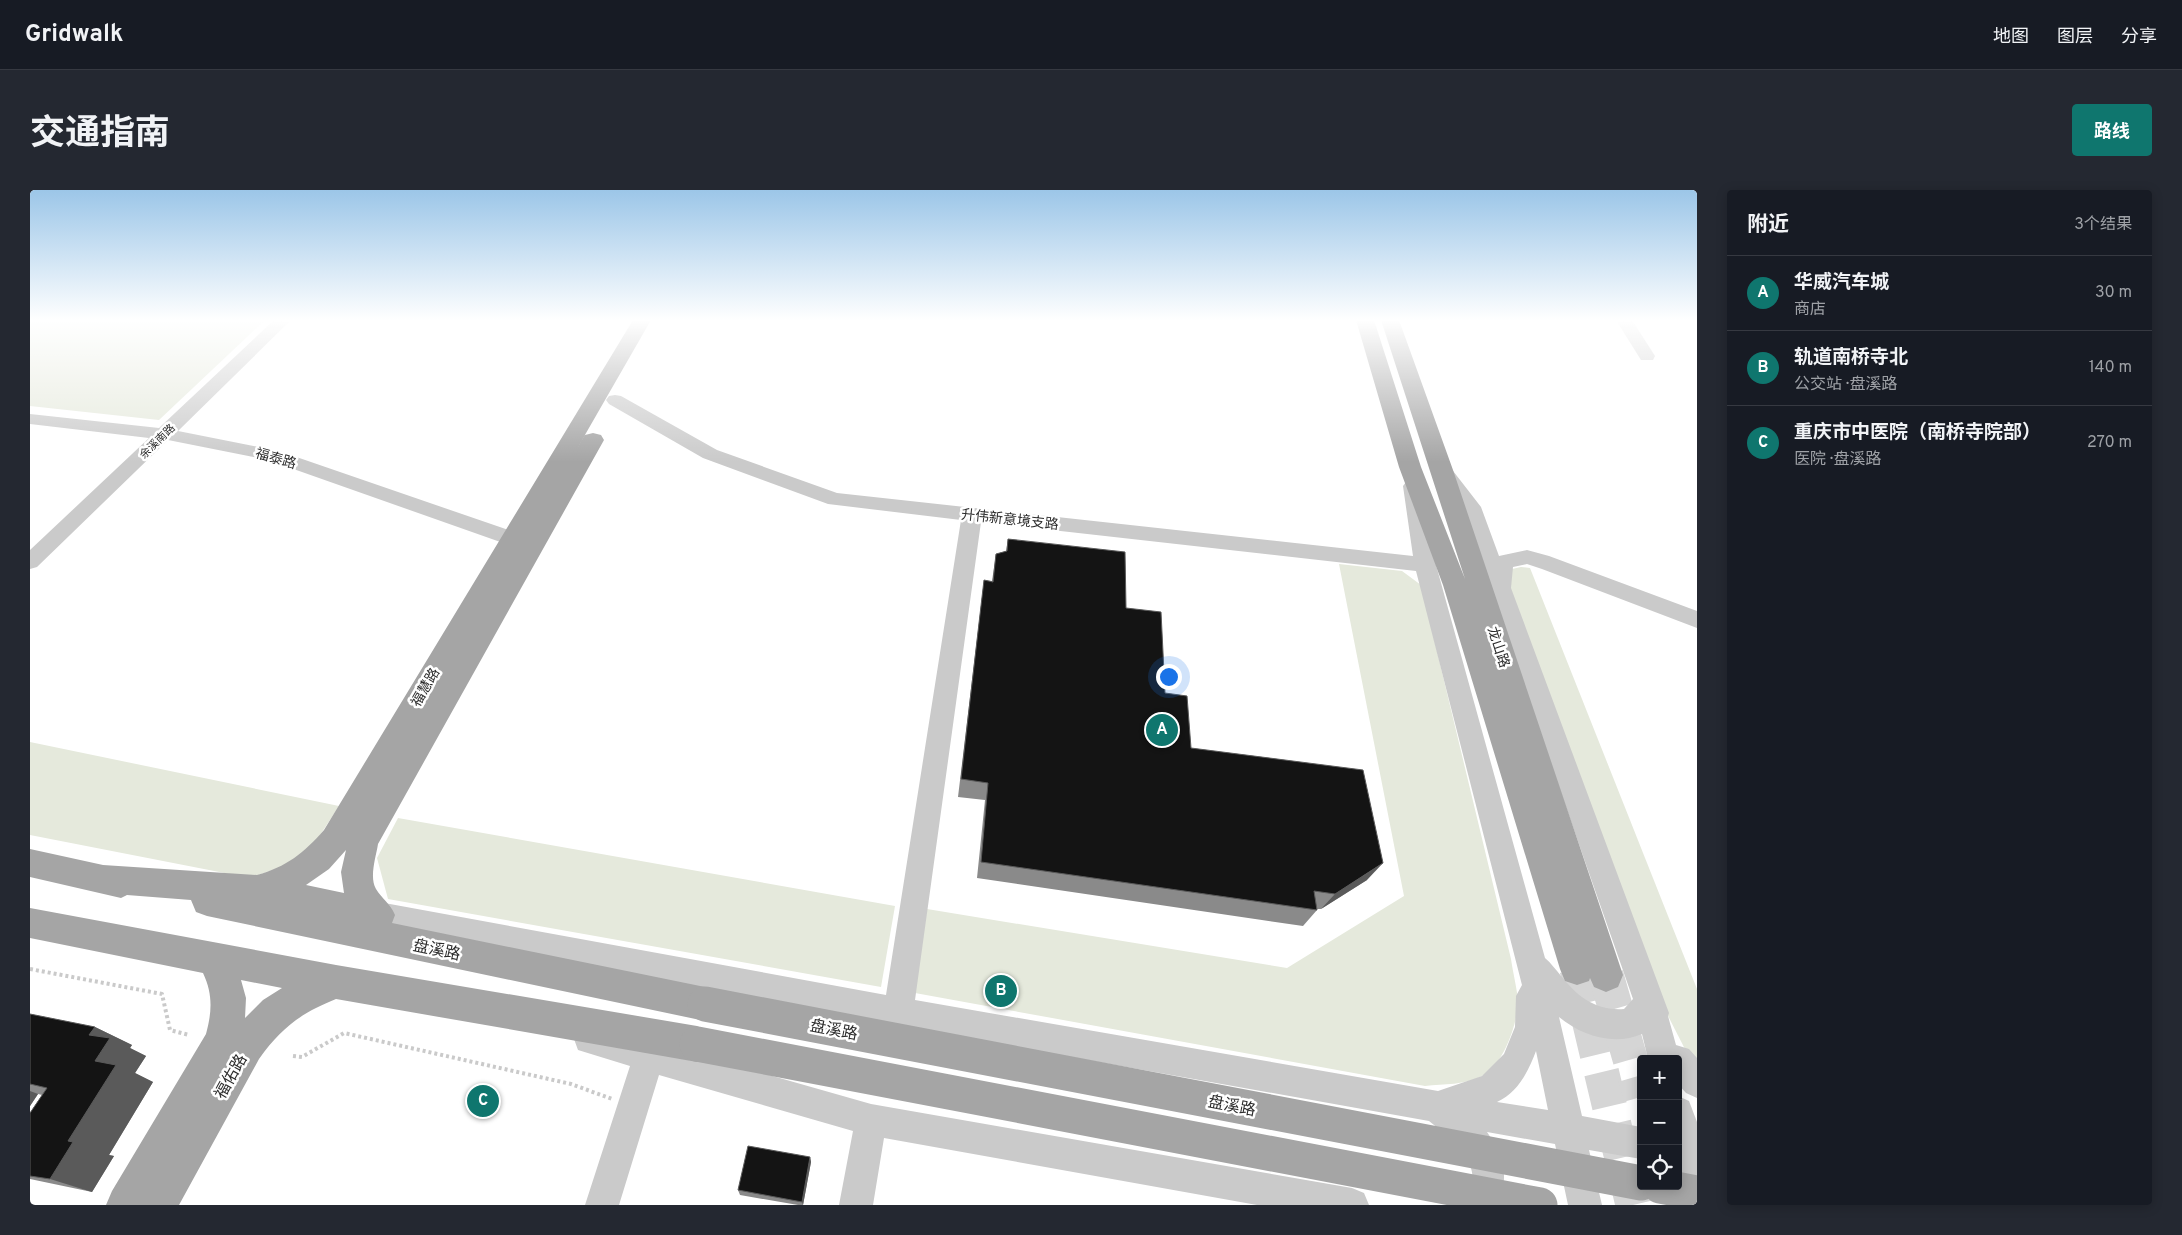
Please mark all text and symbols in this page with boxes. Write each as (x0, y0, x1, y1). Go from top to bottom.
text: Gridwalk (25, 20, 123, 50)
text: 地图 (1993, 26, 2029, 49)
text: 图层 (2057, 26, 2093, 49)
text: 分享 (2121, 26, 2157, 49)
button: 路线 (2072, 104, 2152, 156)
text: 交通指南 (30, 113, 170, 157)
text: 附近 (1747, 212, 1789, 239)
text: 3个结果 (2074, 215, 2132, 235)
text: 华威汽车城 (1794, 271, 1889, 295)
text: A (1757, 283, 1769, 303)
text: 30 m (2095, 283, 2132, 303)
text: 商店 (1794, 300, 1826, 320)
text: 轨道南桥寺北 (1794, 346, 1908, 370)
text: B (1757, 358, 1769, 378)
text: 140 m (2089, 358, 2132, 378)
text: 公交站 · 盘溪路 (1794, 375, 1898, 395)
street label: 余溪南路 (137, 421, 178, 462)
text: 重庆市中医院（南桥寺院部） (1794, 421, 2041, 445)
text: C (1758, 433, 1768, 453)
text: 270 m (2087, 433, 2132, 453)
street label: 福泰路 (253, 445, 298, 473)
text: 医院 · 盘溪路 (1794, 450, 1882, 470)
street label: 升伟新意境支路 (960, 506, 1060, 534)
street label: 龙山路 (1483, 625, 1513, 670)
your location (1156, 664, 1182, 690)
street label: 福慧路 (408, 665, 444, 710)
pin: A (1146, 711, 1178, 749)
street label: 盘溪路 (411, 936, 462, 966)
pin: B (985, 972, 1017, 1010)
street label: 盘溪路 (808, 1017, 859, 1045)
street label: 福佑路 (211, 1051, 252, 1103)
map controls (1637, 1055, 1682, 1190)
button: + (1637, 1055, 1682, 1100)
pin: C (467, 1082, 499, 1120)
street label: 盘溪路 (1206, 1093, 1257, 1121)
button: − (1637, 1100, 1682, 1145)
button: locate (1637, 1145, 1682, 1190)

